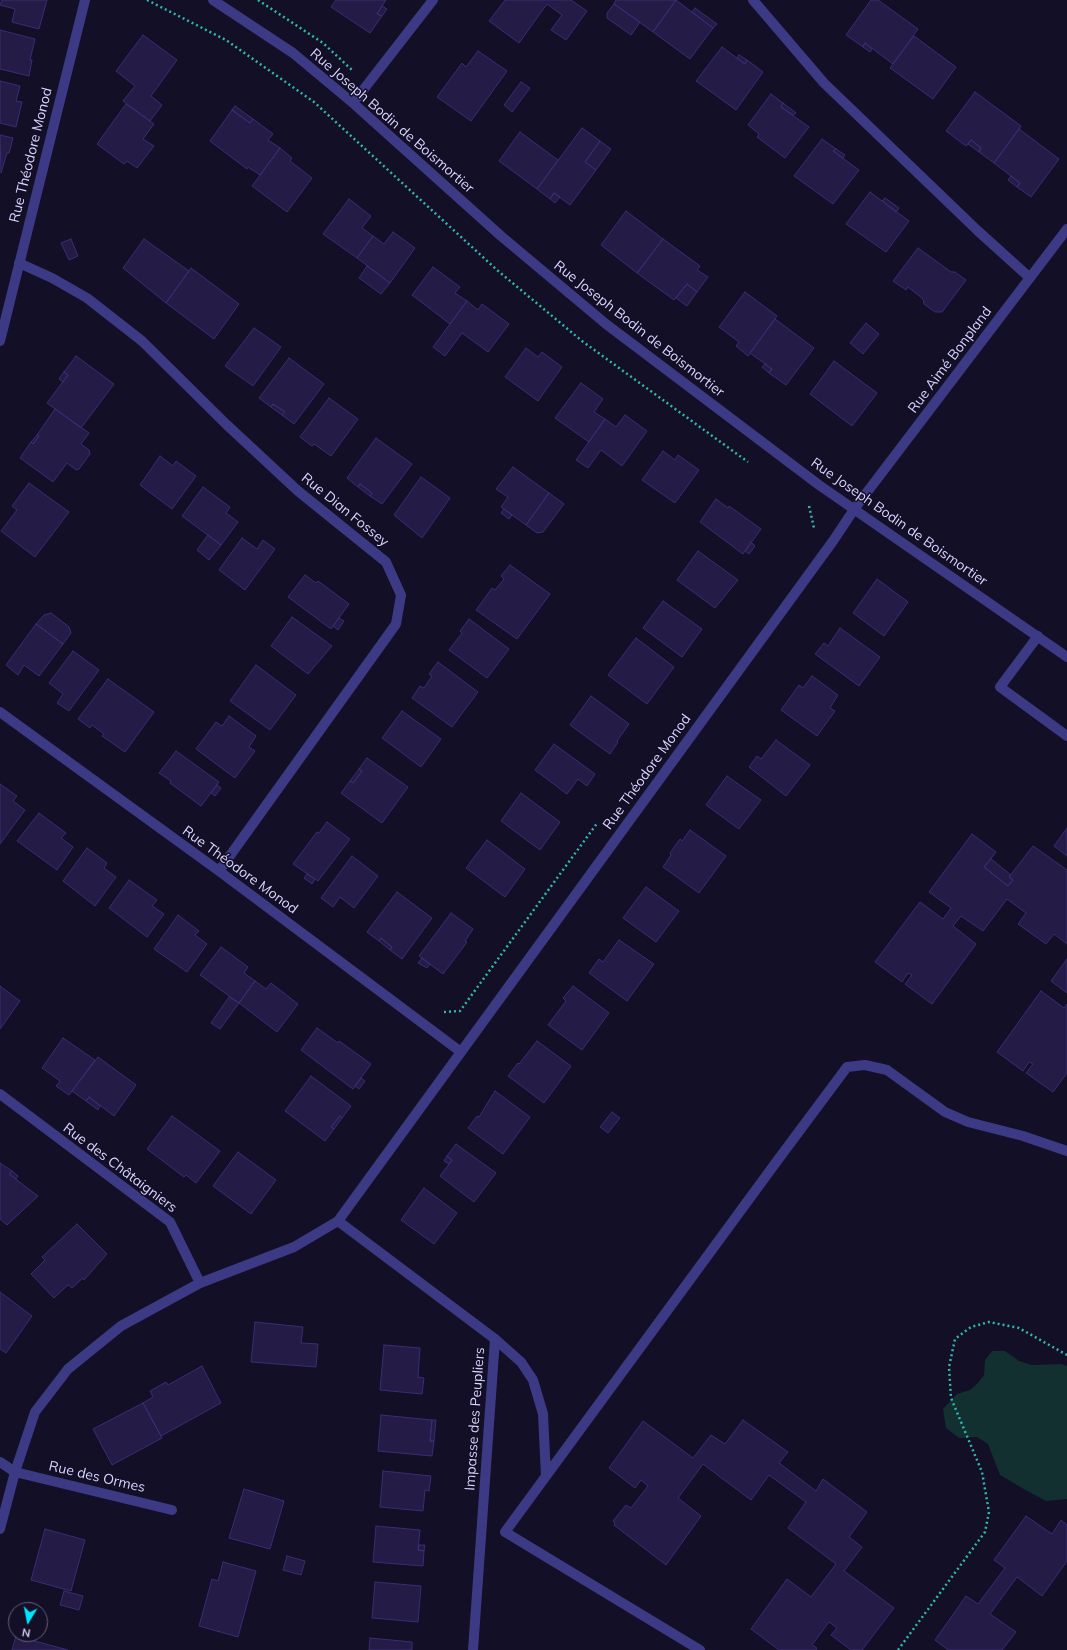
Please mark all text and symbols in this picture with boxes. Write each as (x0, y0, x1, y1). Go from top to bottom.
street label: Rue Joseph Bodin de Boismortier (307, 45, 477, 197)
street label: Rue Théodore Monod (6, 86, 56, 224)
street label: Rue Joseph Bodin de Boismortier (550, 257, 728, 401)
street label: Rue Aimé Bonpland (905, 304, 995, 416)
street label: Rue Joseph Bodin de Boismortier (807, 454, 991, 590)
street label: Rue Dian Fossey (298, 470, 392, 550)
street label: Rue Théodore Monod (599, 711, 695, 833)
street label: Rue Théodore Monod (179, 822, 301, 918)
street label: Rue des Châtaigniers (60, 1120, 180, 1216)
street label: Impasse des Peupliers (462, 1347, 488, 1491)
street label: Rue des Ormes (47, 1458, 147, 1496)
north arrow (8, 1602, 48, 1642)
text: N (21, 1625, 31, 1640)

